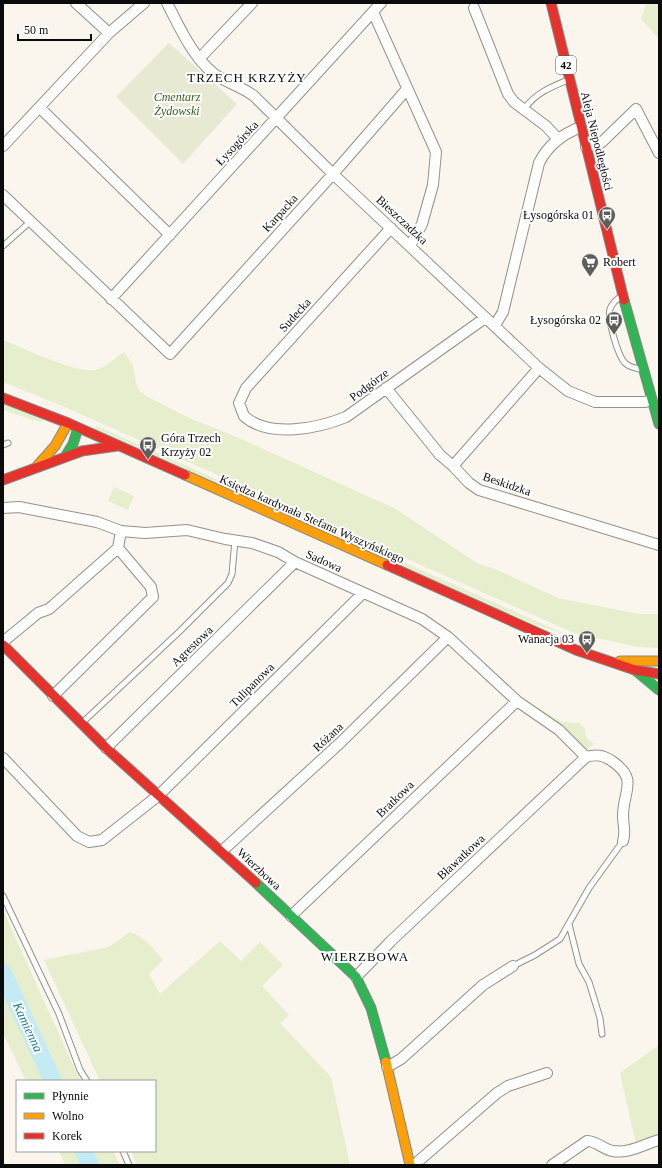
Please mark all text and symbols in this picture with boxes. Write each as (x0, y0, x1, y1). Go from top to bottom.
scale bar (18, 16, 91, 42)
text: 50 m (24, 23, 49, 37)
road number: 42 (556, 56, 576, 74)
district label: TRZECH KRZYŻY (187, 70, 307, 85)
park label: Cmentarz Żydowski (154, 90, 201, 118)
street label: Aleja Niepodległości (578, 90, 616, 193)
street label: Łysogórska (213, 117, 262, 168)
street label: Karpacka (259, 191, 301, 235)
street label: Bieszczadzka (373, 193, 431, 248)
bus stop icon: Łysogórska 01 (597, 205, 617, 230)
place label: Łysogórska 01 (523, 208, 594, 222)
supermarket icon: Robert (580, 252, 600, 277)
place label: Robert (603, 255, 636, 269)
street label: Sudecka (276, 295, 314, 335)
bus stop icon: Łysogórska 02 (604, 310, 624, 335)
place label: Łysogórska 02 (530, 313, 601, 327)
street label: Podgórze (347, 366, 391, 404)
place label: Góra Trzech Krzyży 02 (161, 431, 221, 459)
bus stop icon: Góra Trzech Krzyży 02 (138, 435, 158, 460)
street label: Beskidzka (481, 469, 534, 499)
street label: Księdza kardynała Stefana Wyszyńskiego (217, 472, 407, 566)
street label: Sadowa (304, 547, 345, 575)
street label: Agrestowa (168, 622, 216, 669)
bus stop icon: Wanacja 03 (577, 629, 597, 654)
place label: Wanacja 03 (518, 632, 574, 646)
street label: Tulipanowa (227, 659, 278, 710)
street label: Różana (310, 719, 346, 754)
street label: Bratkowa (373, 777, 417, 820)
street label: Bławatkowa (434, 831, 488, 883)
street label: Wierzbowa (234, 845, 284, 893)
district label: WIERZBOWA (321, 949, 409, 964)
water label: Kamienna (9, 999, 46, 1055)
legend (16, 1080, 156, 1152)
text: Płynnie (52, 1089, 89, 1103)
text: Wolno (52, 1109, 84, 1123)
text: Korek (52, 1129, 82, 1143)

